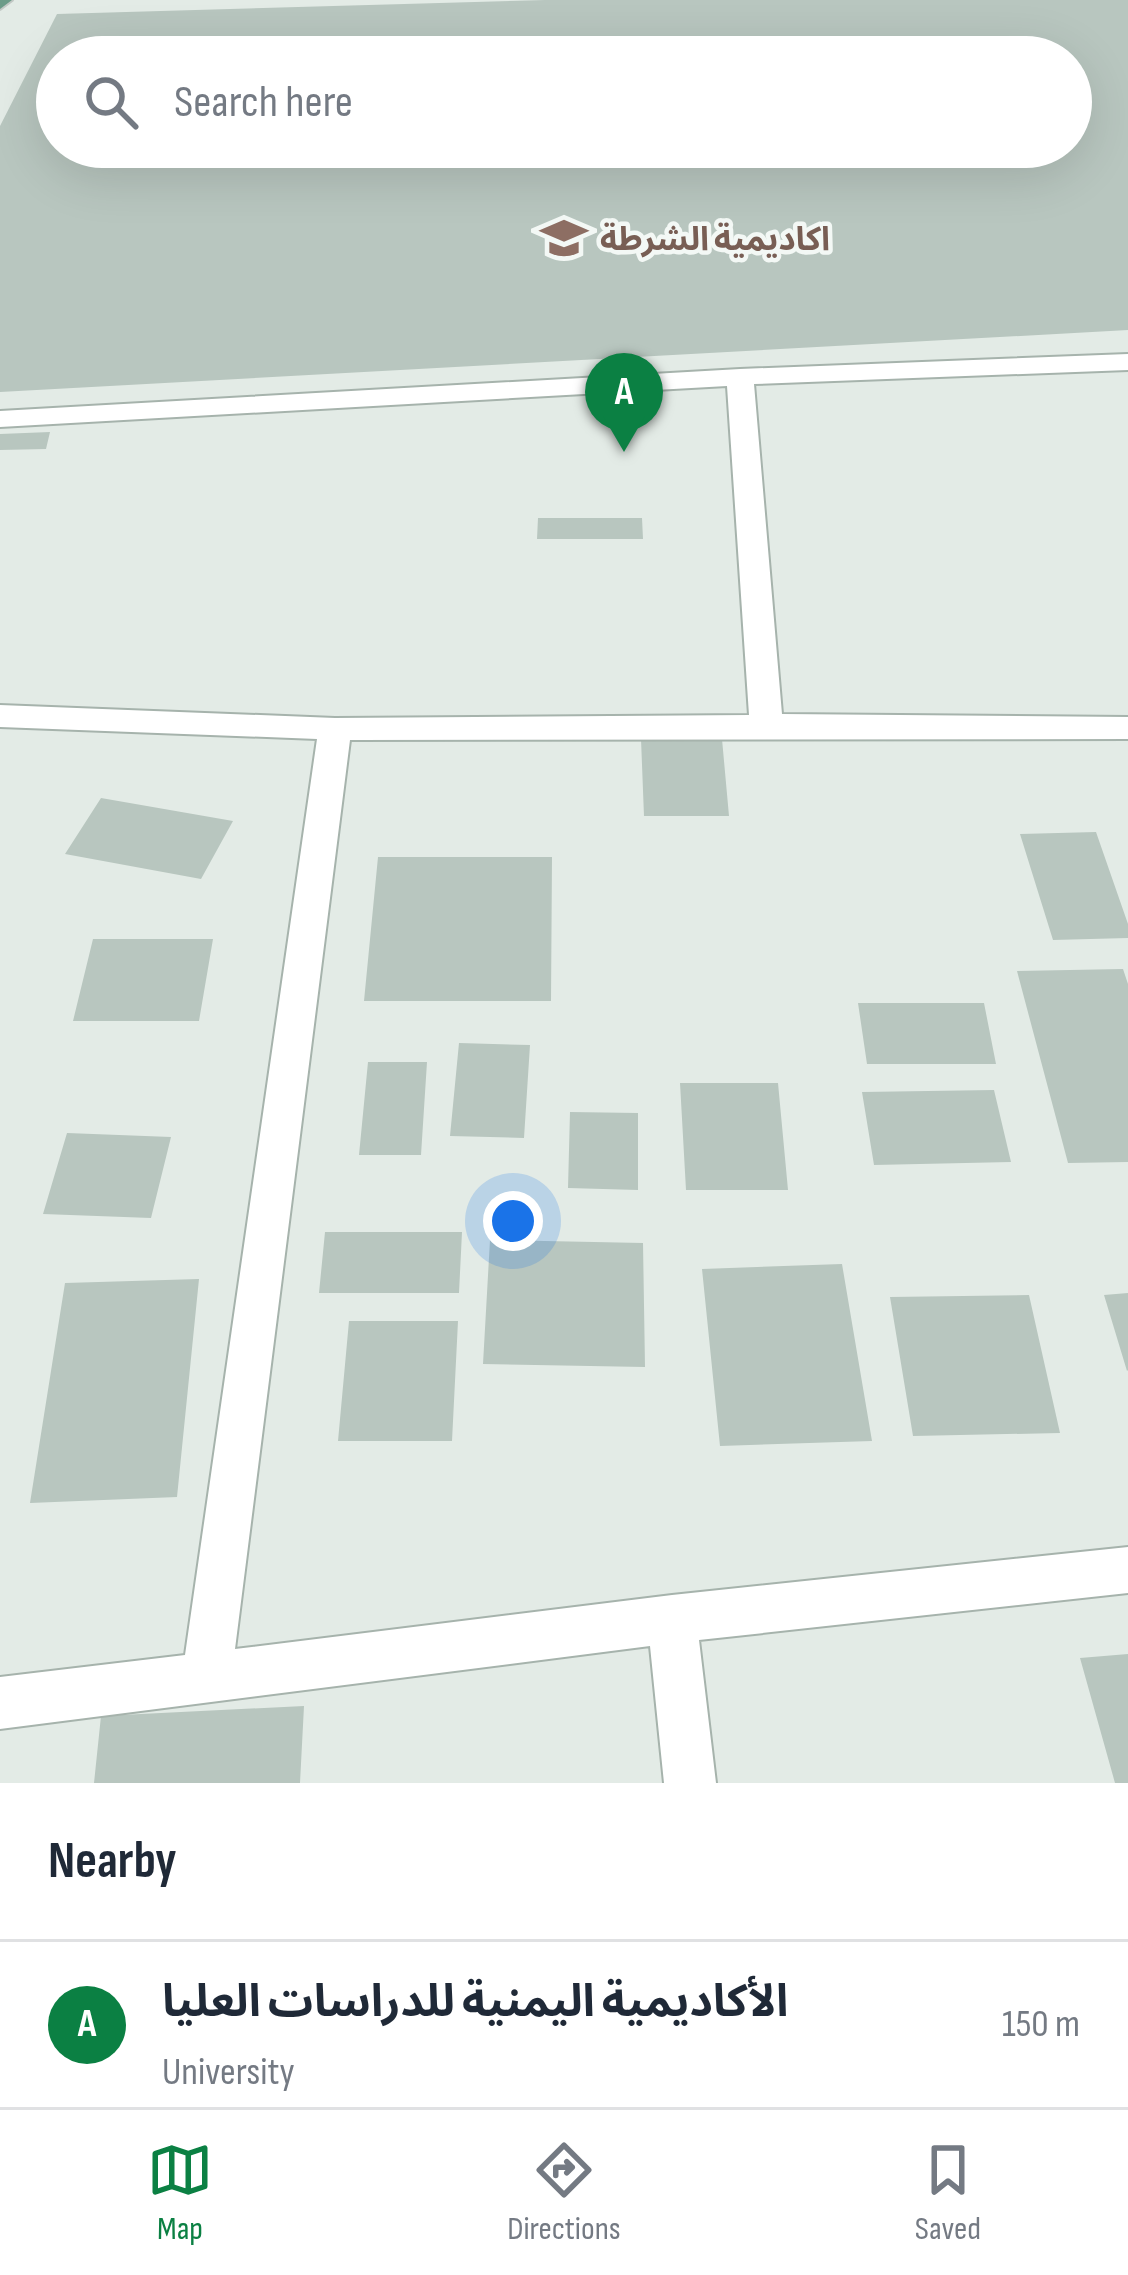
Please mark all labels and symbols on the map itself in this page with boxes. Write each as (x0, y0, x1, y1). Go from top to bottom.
school or university icon: اكاديمية الشرطة (539, 213, 589, 263)
place label: اكاديمية الشرطة (600, 220, 830, 260)
pin: A (585, 353, 663, 452)
your location (483, 1191, 543, 1251)

